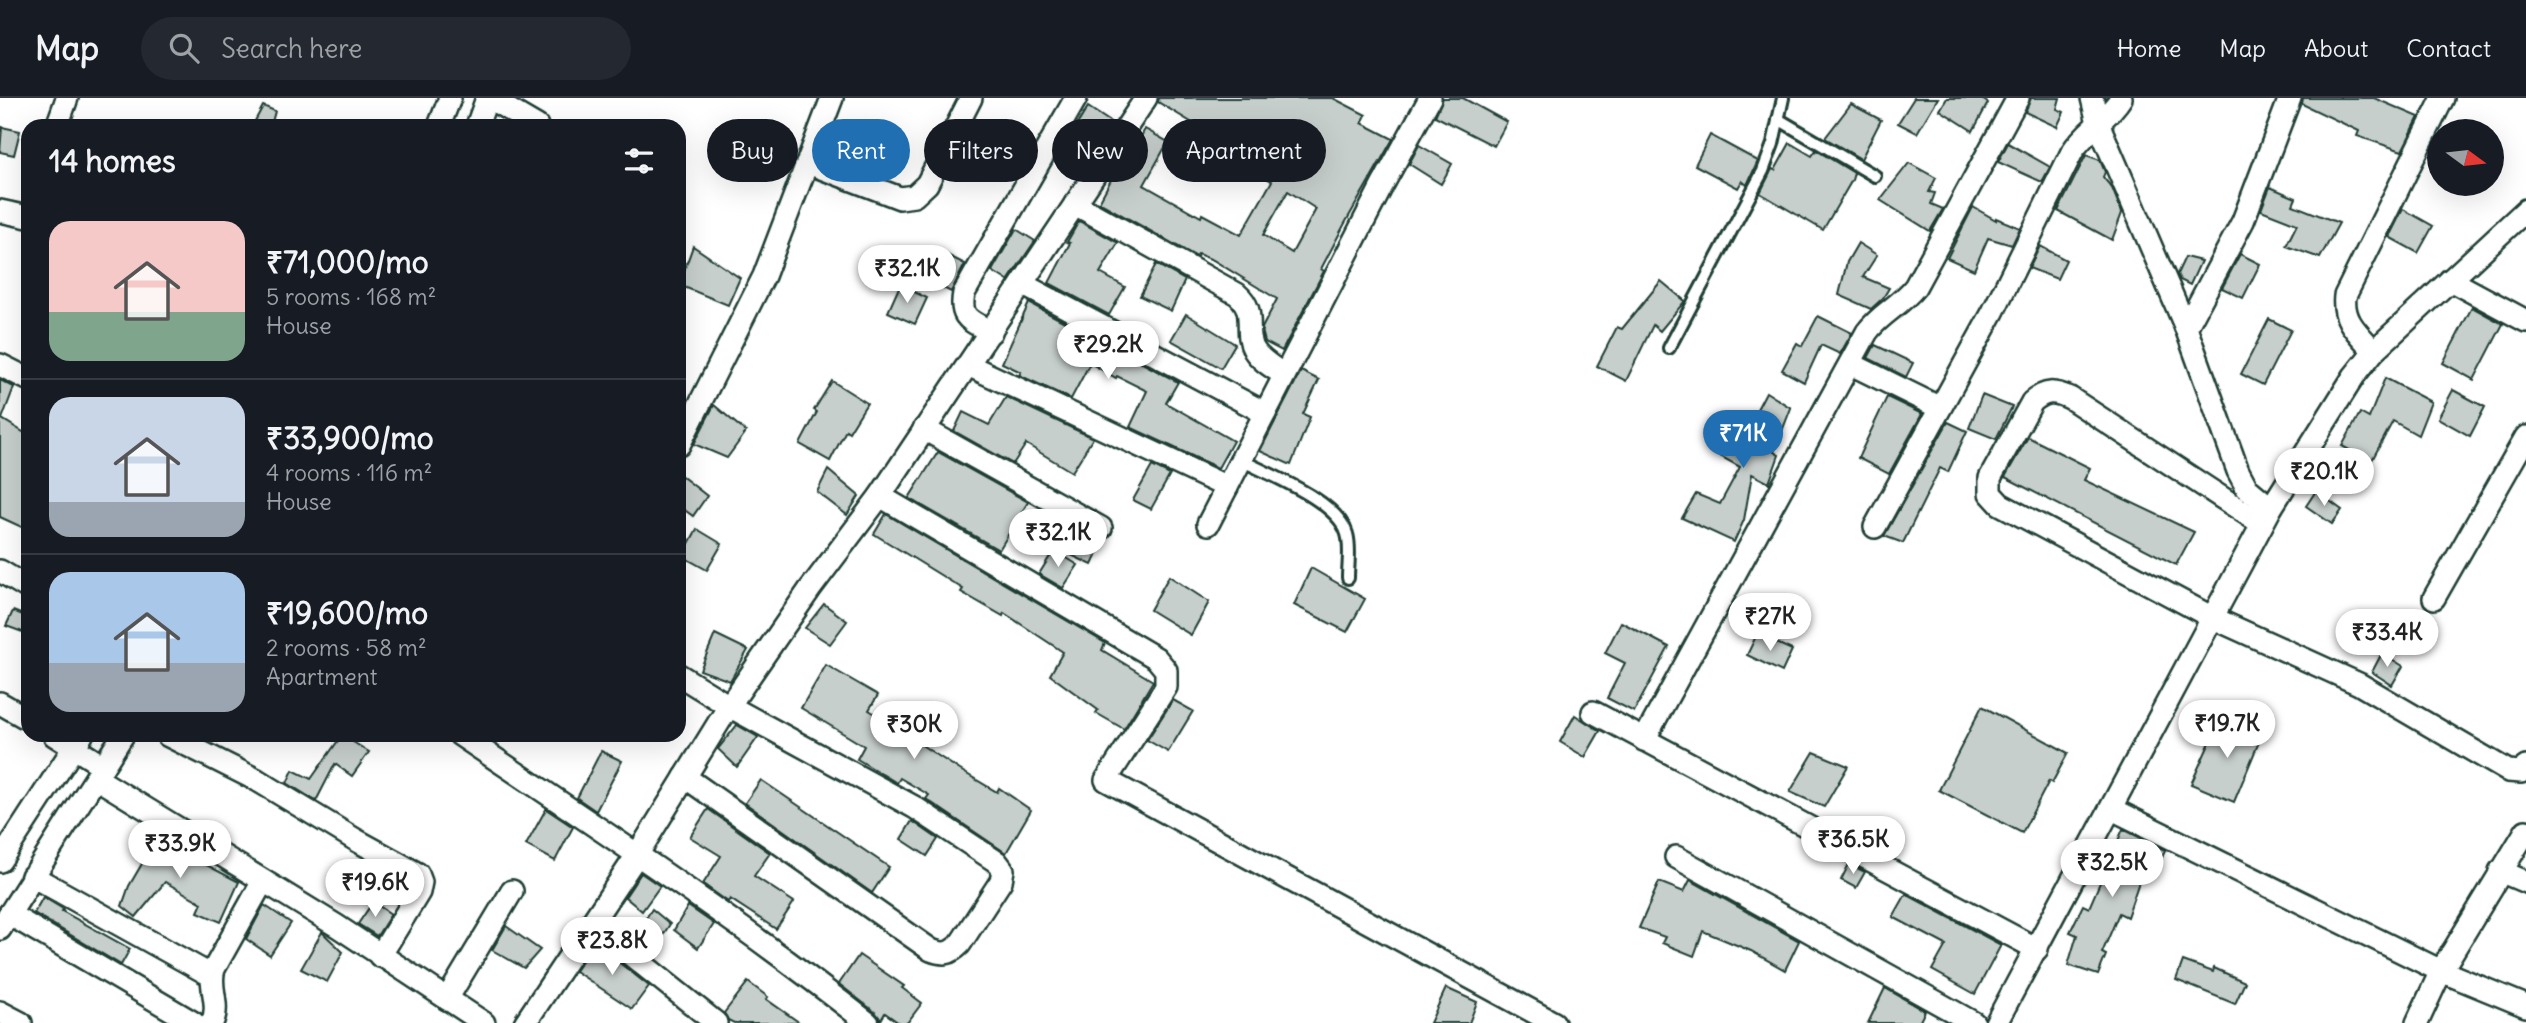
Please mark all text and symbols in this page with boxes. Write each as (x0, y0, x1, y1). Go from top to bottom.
search box (141, 17, 631, 80)
text: Map (35, 27, 99, 69)
icon: search (165, 29, 203, 67)
text: Search here (221, 32, 362, 65)
text: Home (2117, 33, 2181, 63)
text: Map (2219, 33, 2266, 63)
text: About (2304, 33, 2368, 63)
text: Contact (2406, 33, 2491, 63)
chip: Buy (707, 119, 798, 182)
chip: Rent (812, 119, 910, 182)
chip: Filters (924, 119, 1038, 182)
chip: New (1052, 119, 1148, 182)
chip: Apartment (1162, 119, 1326, 182)
north arrow (2427, 119, 2504, 196)
map controls (2427, 119, 2504, 196)
text: 14 homes (49, 142, 176, 180)
icon: filters (620, 142, 658, 180)
text: ₹71,000/mo (266, 243, 429, 281)
pin: ₹32.1K (850, 246, 964, 305)
icon: home (105, 249, 189, 333)
text: ₹32.1K (874, 253, 940, 282)
text: 5 rooms · 168 m² (266, 282, 436, 311)
text: House (266, 311, 332, 340)
pin: ₹29.2K (1051, 322, 1165, 381)
text: ₹29.2K (1073, 329, 1143, 358)
pin: ₹71K (1702, 410, 1784, 470)
text: ₹71K (1719, 418, 1767, 447)
text: ₹33,900/mo (266, 419, 434, 457)
icon: home (105, 425, 189, 509)
pin: ₹20.1K (2267, 448, 2381, 508)
text: ₹20.1K (2290, 456, 2358, 485)
text: 4 rooms · 116 m² (266, 458, 432, 487)
text: House (266, 487, 332, 516)
pin: ₹32.1K (1001, 510, 1115, 569)
text: ₹32.1K (1025, 517, 1091, 546)
text: ₹19,600/mo (266, 594, 428, 632)
pin: ₹27K (1729, 594, 1811, 653)
icon: home (105, 600, 189, 684)
text: ₹27K (1744, 601, 1796, 630)
pin: ₹33.4K (2330, 610, 2444, 669)
text: ₹33.4K (2351, 617, 2423, 646)
text: 2 rooms · 58 m² (266, 633, 427, 662)
text: Apartment (266, 662, 378, 691)
pin: ₹19.7K (2170, 700, 2284, 760)
pin: ₹30K (873, 702, 955, 761)
text: ₹19.7K (2194, 708, 2260, 737)
text: ₹30K (886, 709, 942, 738)
pin: ₹36.5K (1796, 816, 1910, 876)
pin: ₹33.9K (123, 820, 237, 880)
text: ₹36.5K (1817, 824, 1889, 853)
text: ₹33.9K (144, 828, 216, 857)
pin: ₹32.5K (2055, 840, 2169, 899)
text: ₹32.5K (2076, 847, 2148, 876)
pin: ₹19.6K (318, 860, 432, 919)
text: ₹19.6K (341, 867, 409, 896)
pin: ₹23.8K (555, 918, 669, 977)
text: ₹23.8K (576, 925, 648, 954)

